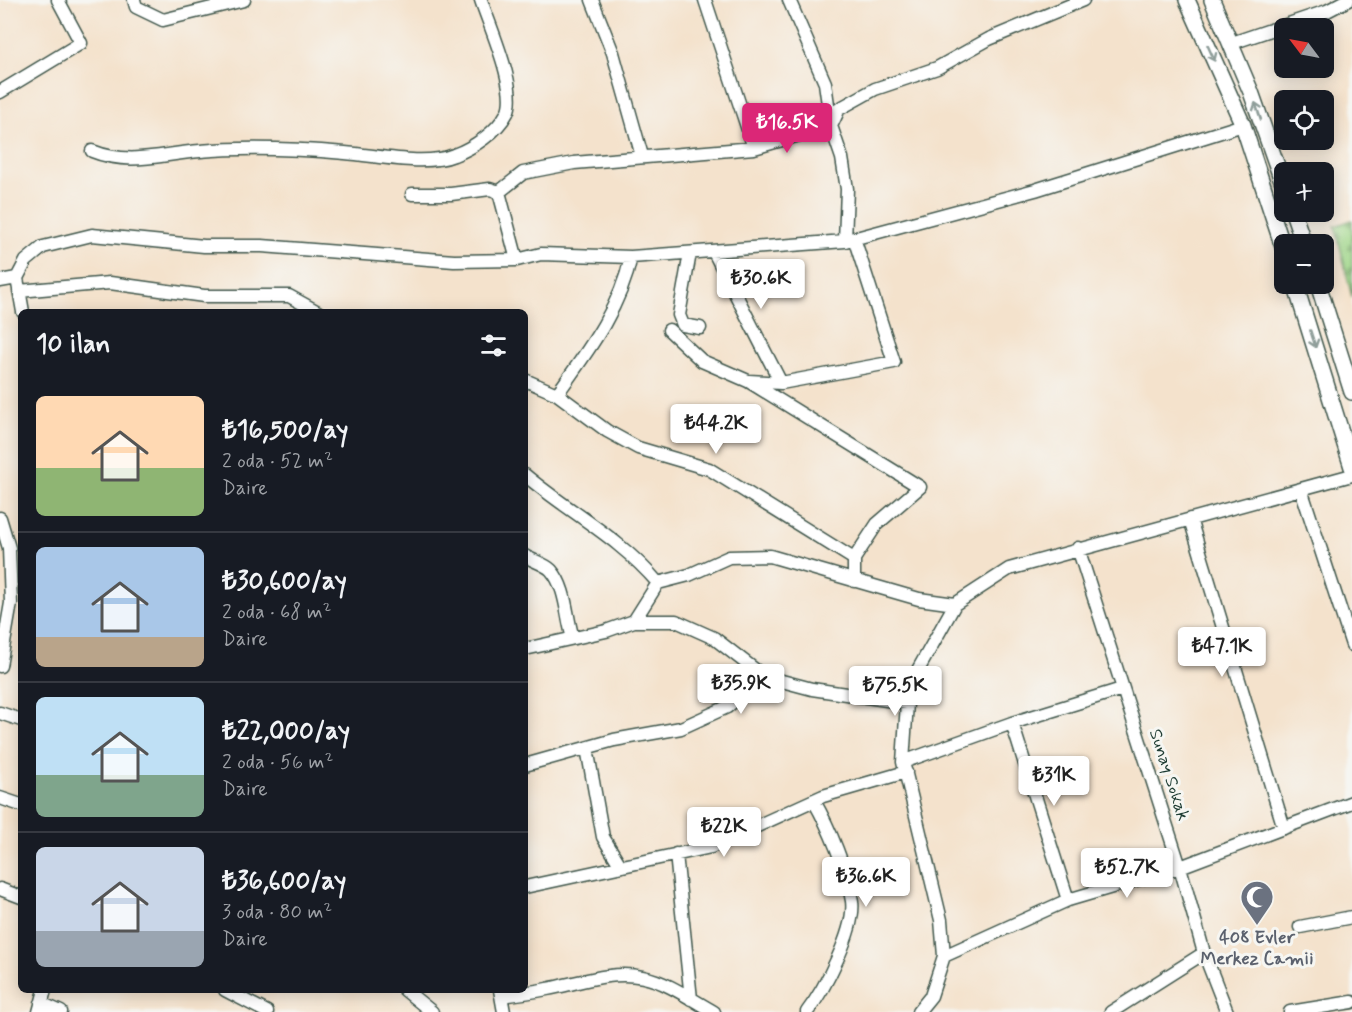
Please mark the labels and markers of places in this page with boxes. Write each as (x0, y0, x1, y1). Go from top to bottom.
pin: ₺16.5K (738, 103, 836, 154)
pin: ₺30.6K (712, 259, 810, 310)
pin: ₺44.2K (667, 404, 765, 455)
pin: ₺47.1K (1173, 627, 1271, 678)
pin: ₺35.9K (692, 664, 790, 715)
pin: ₺75.5K (846, 666, 944, 717)
pin: ₺31K (1018, 756, 1090, 807)
pin: ₺22K (688, 807, 760, 858)
pin: ₺52.7K (1078, 848, 1176, 899)
pin: ₺36.6K (817, 857, 915, 908)
mosque icon: 408 Evler Merkez Camii (1239, 879, 1275, 926)
place label: 408 Evler Merkez Camii (1201, 926, 1313, 971)

